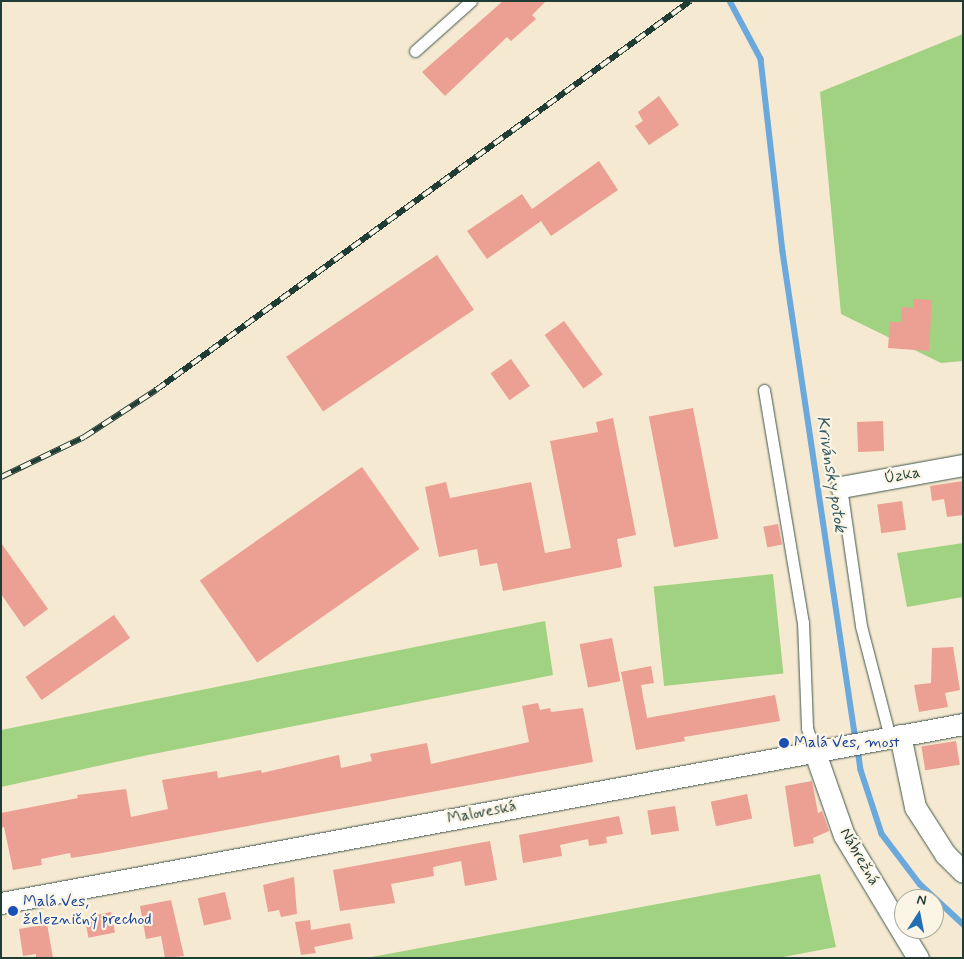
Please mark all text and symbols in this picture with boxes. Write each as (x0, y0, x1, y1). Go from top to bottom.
water label: Krivánsky potok (811, 415, 851, 533)
street label: Úzka (882, 463, 922, 489)
place label: Malá Ves, most (794, 733, 895, 753)
marker: Malá Ves, most (778, 737, 790, 749)
street label: Maloveská (446, 797, 518, 829)
street label: Nábrežná (835, 825, 883, 889)
north arrow (894, 889, 944, 939)
text: N (915, 891, 928, 910)
place label: Malá Ves, železničný prechod (23, 892, 152, 930)
marker: Malá Ves, železničný prechod (7, 905, 19, 917)

